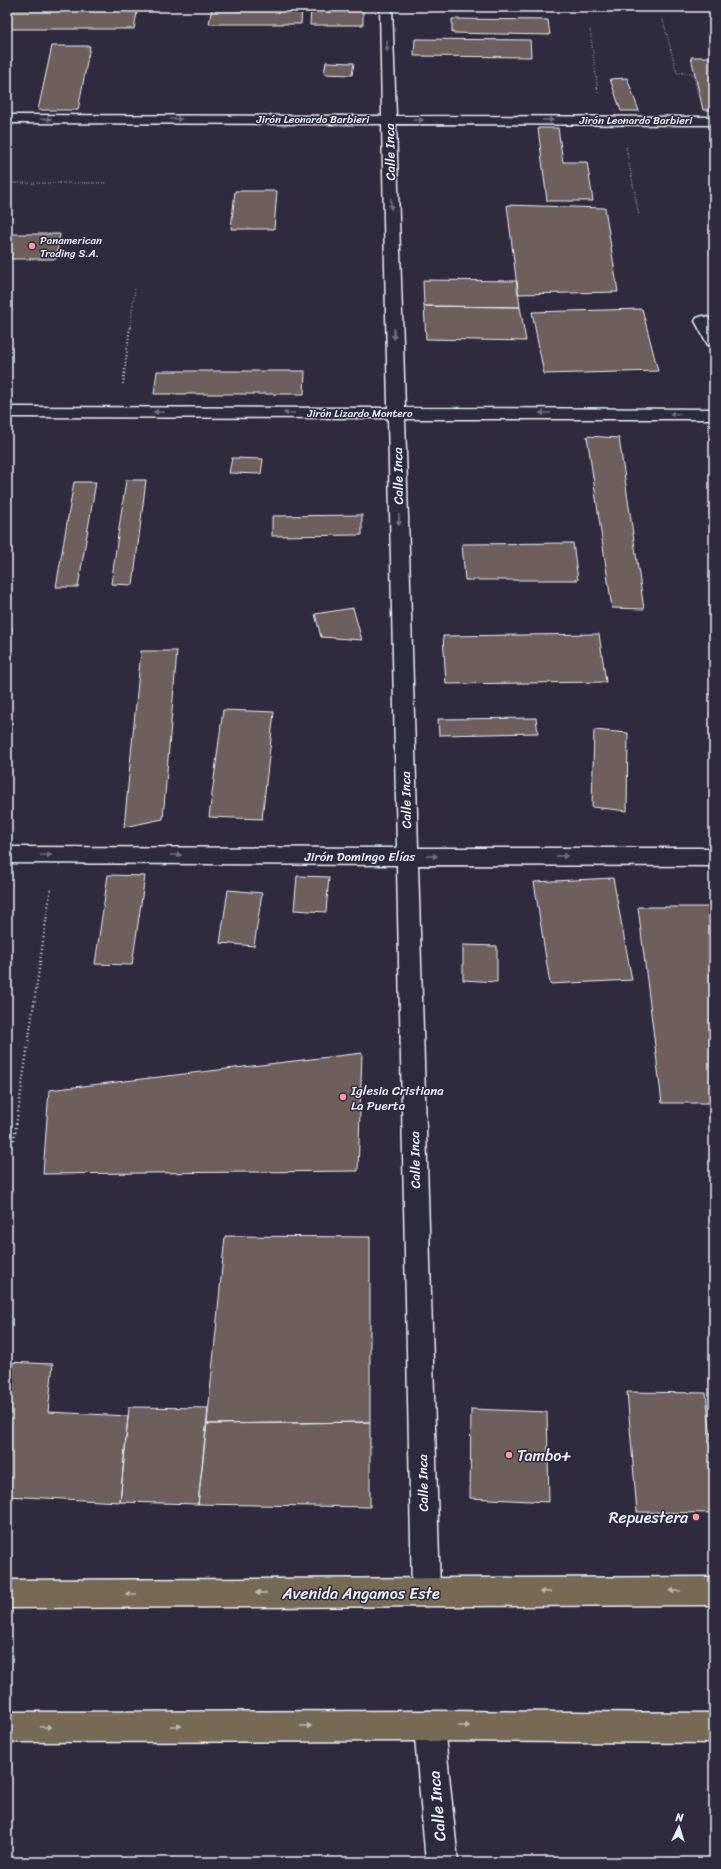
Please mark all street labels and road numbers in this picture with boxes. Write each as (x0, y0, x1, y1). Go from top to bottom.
street label: Jirón Leonardo Barbieri (256, 110, 370, 129)
street label: Jirón Leonardo Barbieri (579, 111, 693, 130)
street label: Calle Inca (378, 123, 402, 181)
street label: Jirón Lizardo Montero (306, 404, 413, 423)
street label: Calle Inca (386, 447, 410, 505)
street label: Calle Inca (394, 771, 418, 829)
street label: Jirón Domingo Elías (304, 845, 416, 868)
street label: Calle Inca (403, 1131, 427, 1189)
street label: Calle Inca (411, 1454, 435, 1512)
street label: Avenida Angamos Este (281, 1579, 440, 1608)
street label: Calle Inca (419, 1770, 455, 1842)

